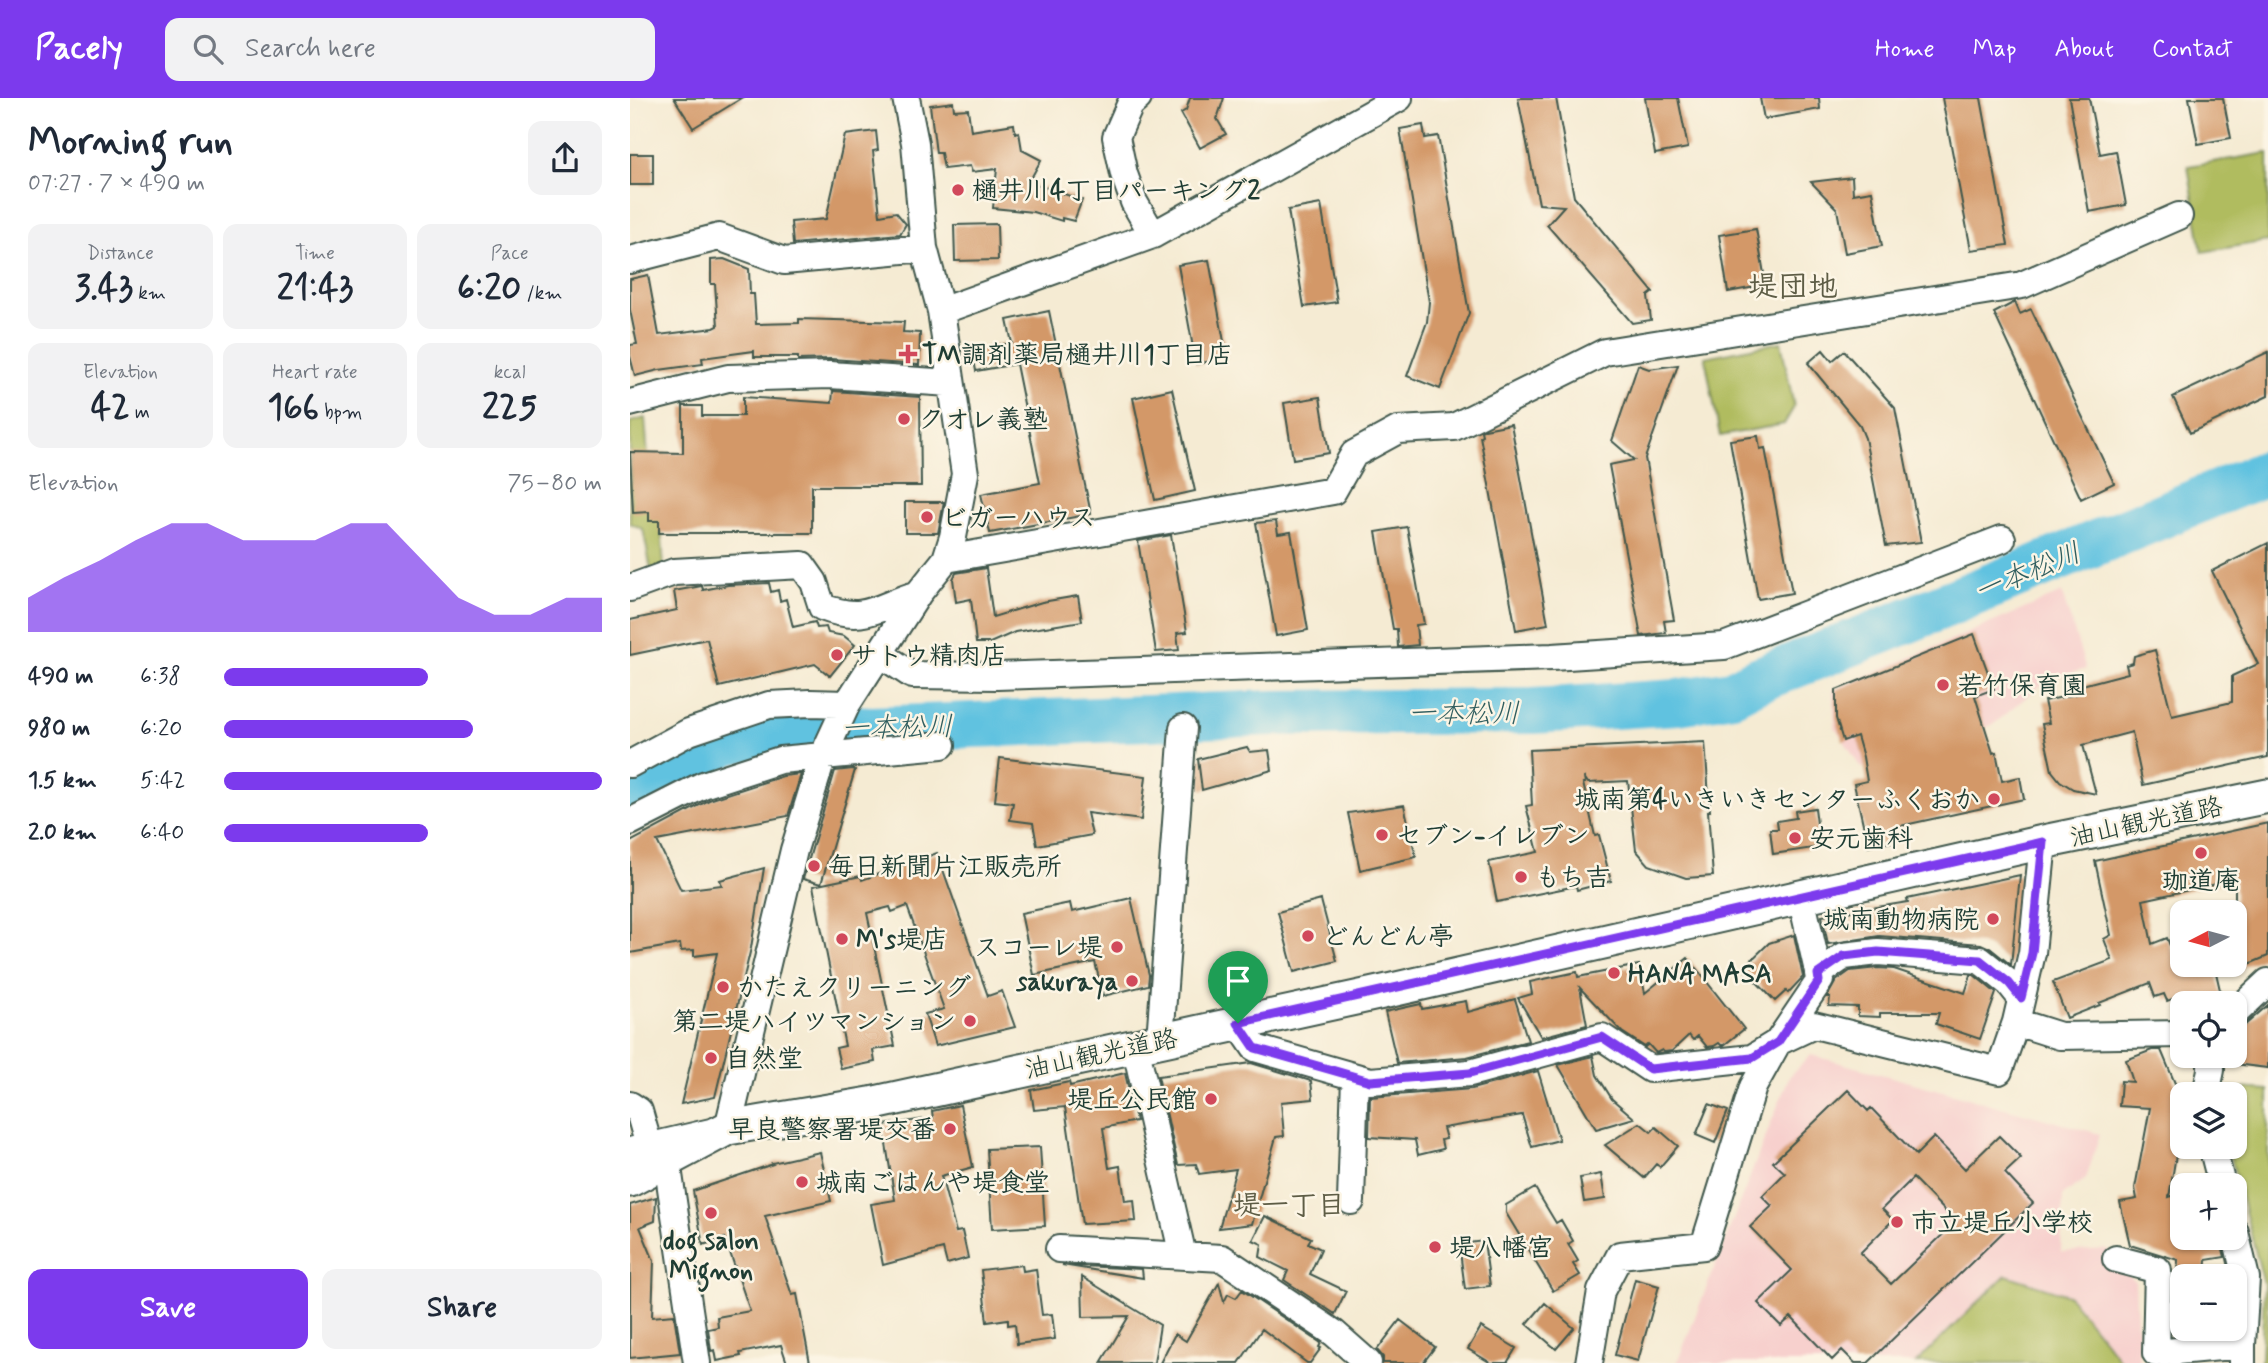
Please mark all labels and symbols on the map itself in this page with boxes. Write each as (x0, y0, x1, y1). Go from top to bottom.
place label: 樋井川4丁目パーキング2 (972, 175, 1260, 209)
marker: 樋井川4丁目パーキング2 (950, 182, 966, 198)
district label: 堤団地 (1748, 268, 1838, 307)
place label: TM調剤薬局樋井川1丁目店 (922, 339, 1233, 373)
marker: TM調剤薬局樋井川1丁目店 (900, 346, 916, 362)
place label: クオレ義塾 (918, 404, 1048, 438)
marker: クオレ義塾 (896, 411, 912, 427)
place label: ビガーハウス (941, 502, 1095, 536)
marker: ビガーハウス (919, 509, 935, 525)
water label: 一本松川 (1969, 535, 2087, 611)
place label: サトウ精肉店 (851, 640, 1007, 674)
marker: サトウ精肉店 (829, 647, 845, 663)
place label: 若竹保育園 (1957, 670, 2087, 704)
marker: 若竹保育園 (1935, 677, 1951, 693)
water label: 一本松川 (1408, 696, 1520, 733)
water label: 一本松川 (841, 709, 953, 748)
place label: 城南第4いきいきセンターふくおか (1574, 784, 1980, 818)
street label: 油山観光道路 (2067, 790, 2226, 856)
marker: 城南第4いきいきセンターふくおか (1986, 791, 2002, 807)
place label: セブン-イレブン (1396, 820, 1590, 854)
place label: 安元歯科 (1809, 823, 1913, 857)
marker: セブン-イレブン (1374, 827, 1390, 843)
marker: 安元歯科 (1787, 830, 1803, 846)
marker: 珈道庵 (2193, 845, 2209, 861)
place label: 毎日新聞片江販売所 (828, 851, 1062, 885)
marker: 毎日新聞片江販売所 (806, 858, 822, 874)
place label: もち吉 (1535, 862, 1611, 896)
place label: 珈道庵 (2162, 865, 2240, 899)
marker: もち吉 (1513, 869, 1529, 885)
north arrow (2170, 900, 2247, 976)
place label: 城南動物病院 (1823, 904, 1979, 938)
marker: 城南動物病院 (1985, 911, 2001, 927)
place label: どんどん亭 (1322, 921, 1454, 955)
place label: M's堤店 (856, 924, 948, 958)
marker: どんどん亭 (1300, 928, 1316, 944)
marker: M's堤店 (834, 931, 850, 947)
place label: スコーレ堤 (974, 932, 1103, 966)
marker: スコーレ堤 (1109, 939, 1125, 955)
pin (1208, 951, 1268, 1023)
place label: HANA MASA (1628, 958, 1772, 992)
marker: HANA MASA (1606, 965, 1622, 981)
place label: sakuraya (1015, 966, 1118, 1000)
place label: かたえクリーニング (737, 972, 971, 1006)
marker: sakuraya (1124, 973, 1140, 989)
marker: かたえクリーニング (715, 979, 731, 995)
place label: 第二堤ハイツマンション (672, 1006, 956, 1040)
marker: 第二堤ハイツマンション (962, 1013, 978, 1029)
street label: 油山観光道路 (1022, 1022, 1181, 1088)
place label: 自然堂 (725, 1043, 803, 1077)
marker: 自然堂 (703, 1050, 719, 1066)
place label: 堤丘公民館 (1067, 1084, 1197, 1118)
marker: 堤丘公民館 (1203, 1091, 1219, 1107)
place label: 早良警察署堤交番 (728, 1114, 936, 1148)
marker: 早良警察署堤交番 (942, 1121, 958, 1137)
place label: 城南ごはんや堤食堂 (816, 1167, 1050, 1201)
marker: 城南ごはんや堤食堂 (794, 1174, 810, 1190)
district label: 堤一丁目 (1233, 1188, 1345, 1225)
marker: dog salon Mignon (703, 1205, 719, 1221)
place label: 市立堤丘小学校 (1911, 1207, 2093, 1241)
marker: 市立堤丘小学校 (1889, 1214, 1905, 1230)
place label: dog salon Mignon (663, 1225, 759, 1292)
place label: 堤八幡宮 (1449, 1232, 1553, 1266)
marker: 堤八幡宮 (1427, 1239, 1443, 1255)

